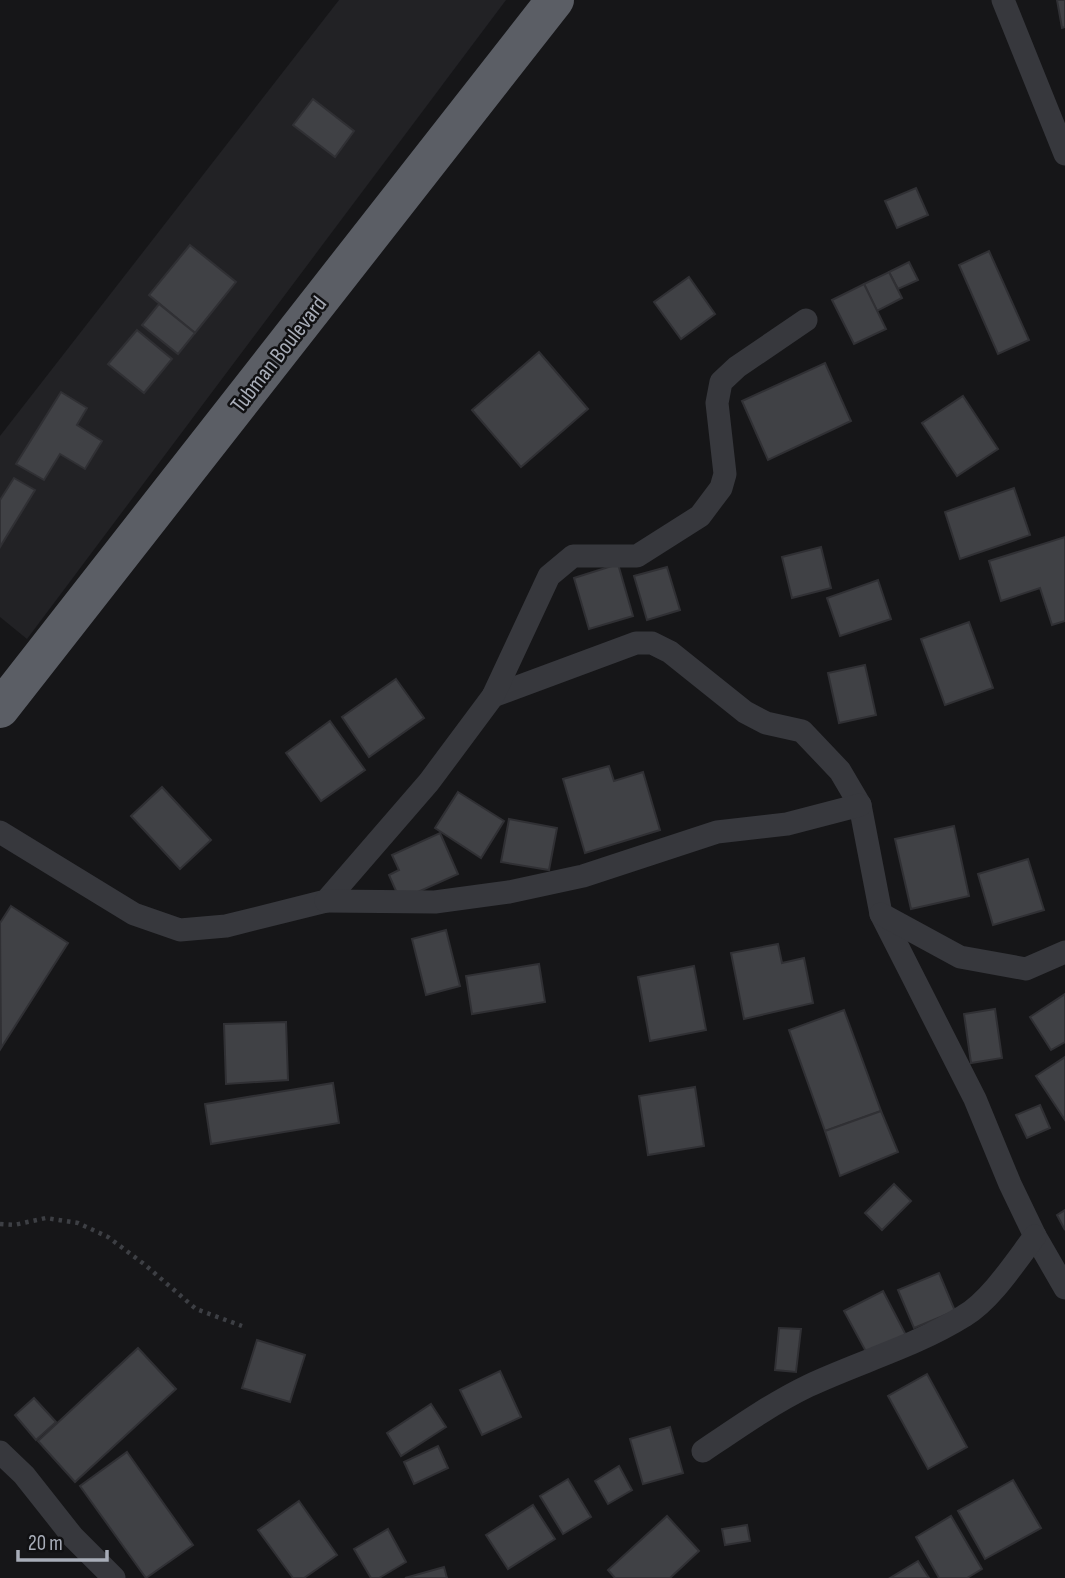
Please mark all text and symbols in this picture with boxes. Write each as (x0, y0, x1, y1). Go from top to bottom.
street label: Tubman Boulevard (225, 291, 333, 418)
scale bar (18, 1518, 107, 1562)
text: 20 m (28, 1531, 63, 1556)

